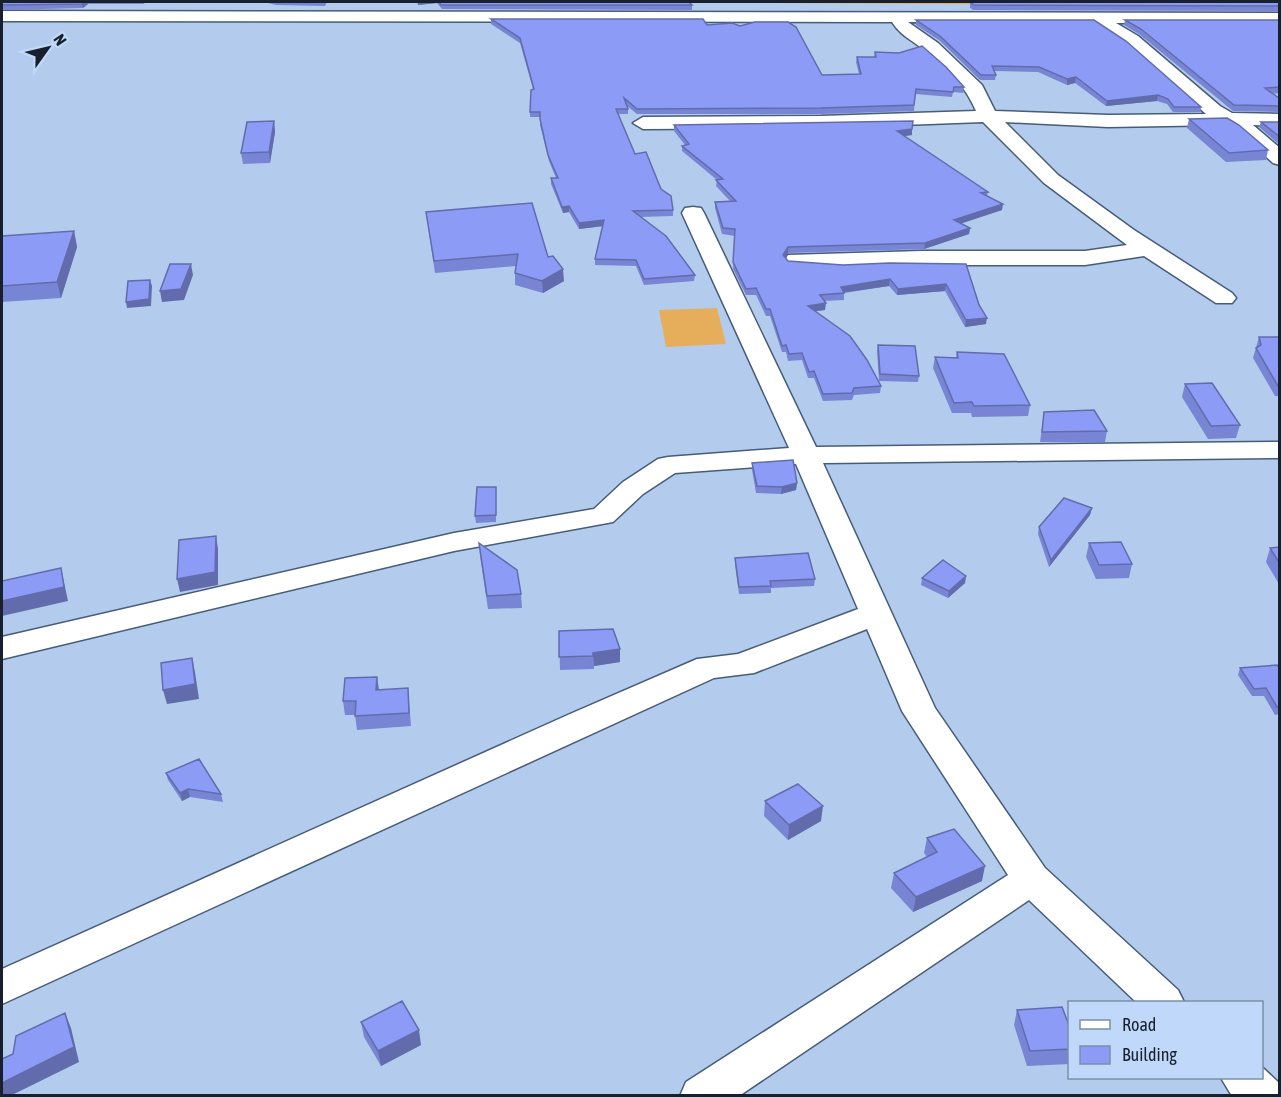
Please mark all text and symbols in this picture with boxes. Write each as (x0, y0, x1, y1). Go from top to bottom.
north arrow (18, 18, 78, 78)
text: N (50, 31, 71, 49)
legend (1068, 1001, 1263, 1079)
text: Road (1122, 1014, 1156, 1035)
text: Building (1122, 1044, 1177, 1065)

